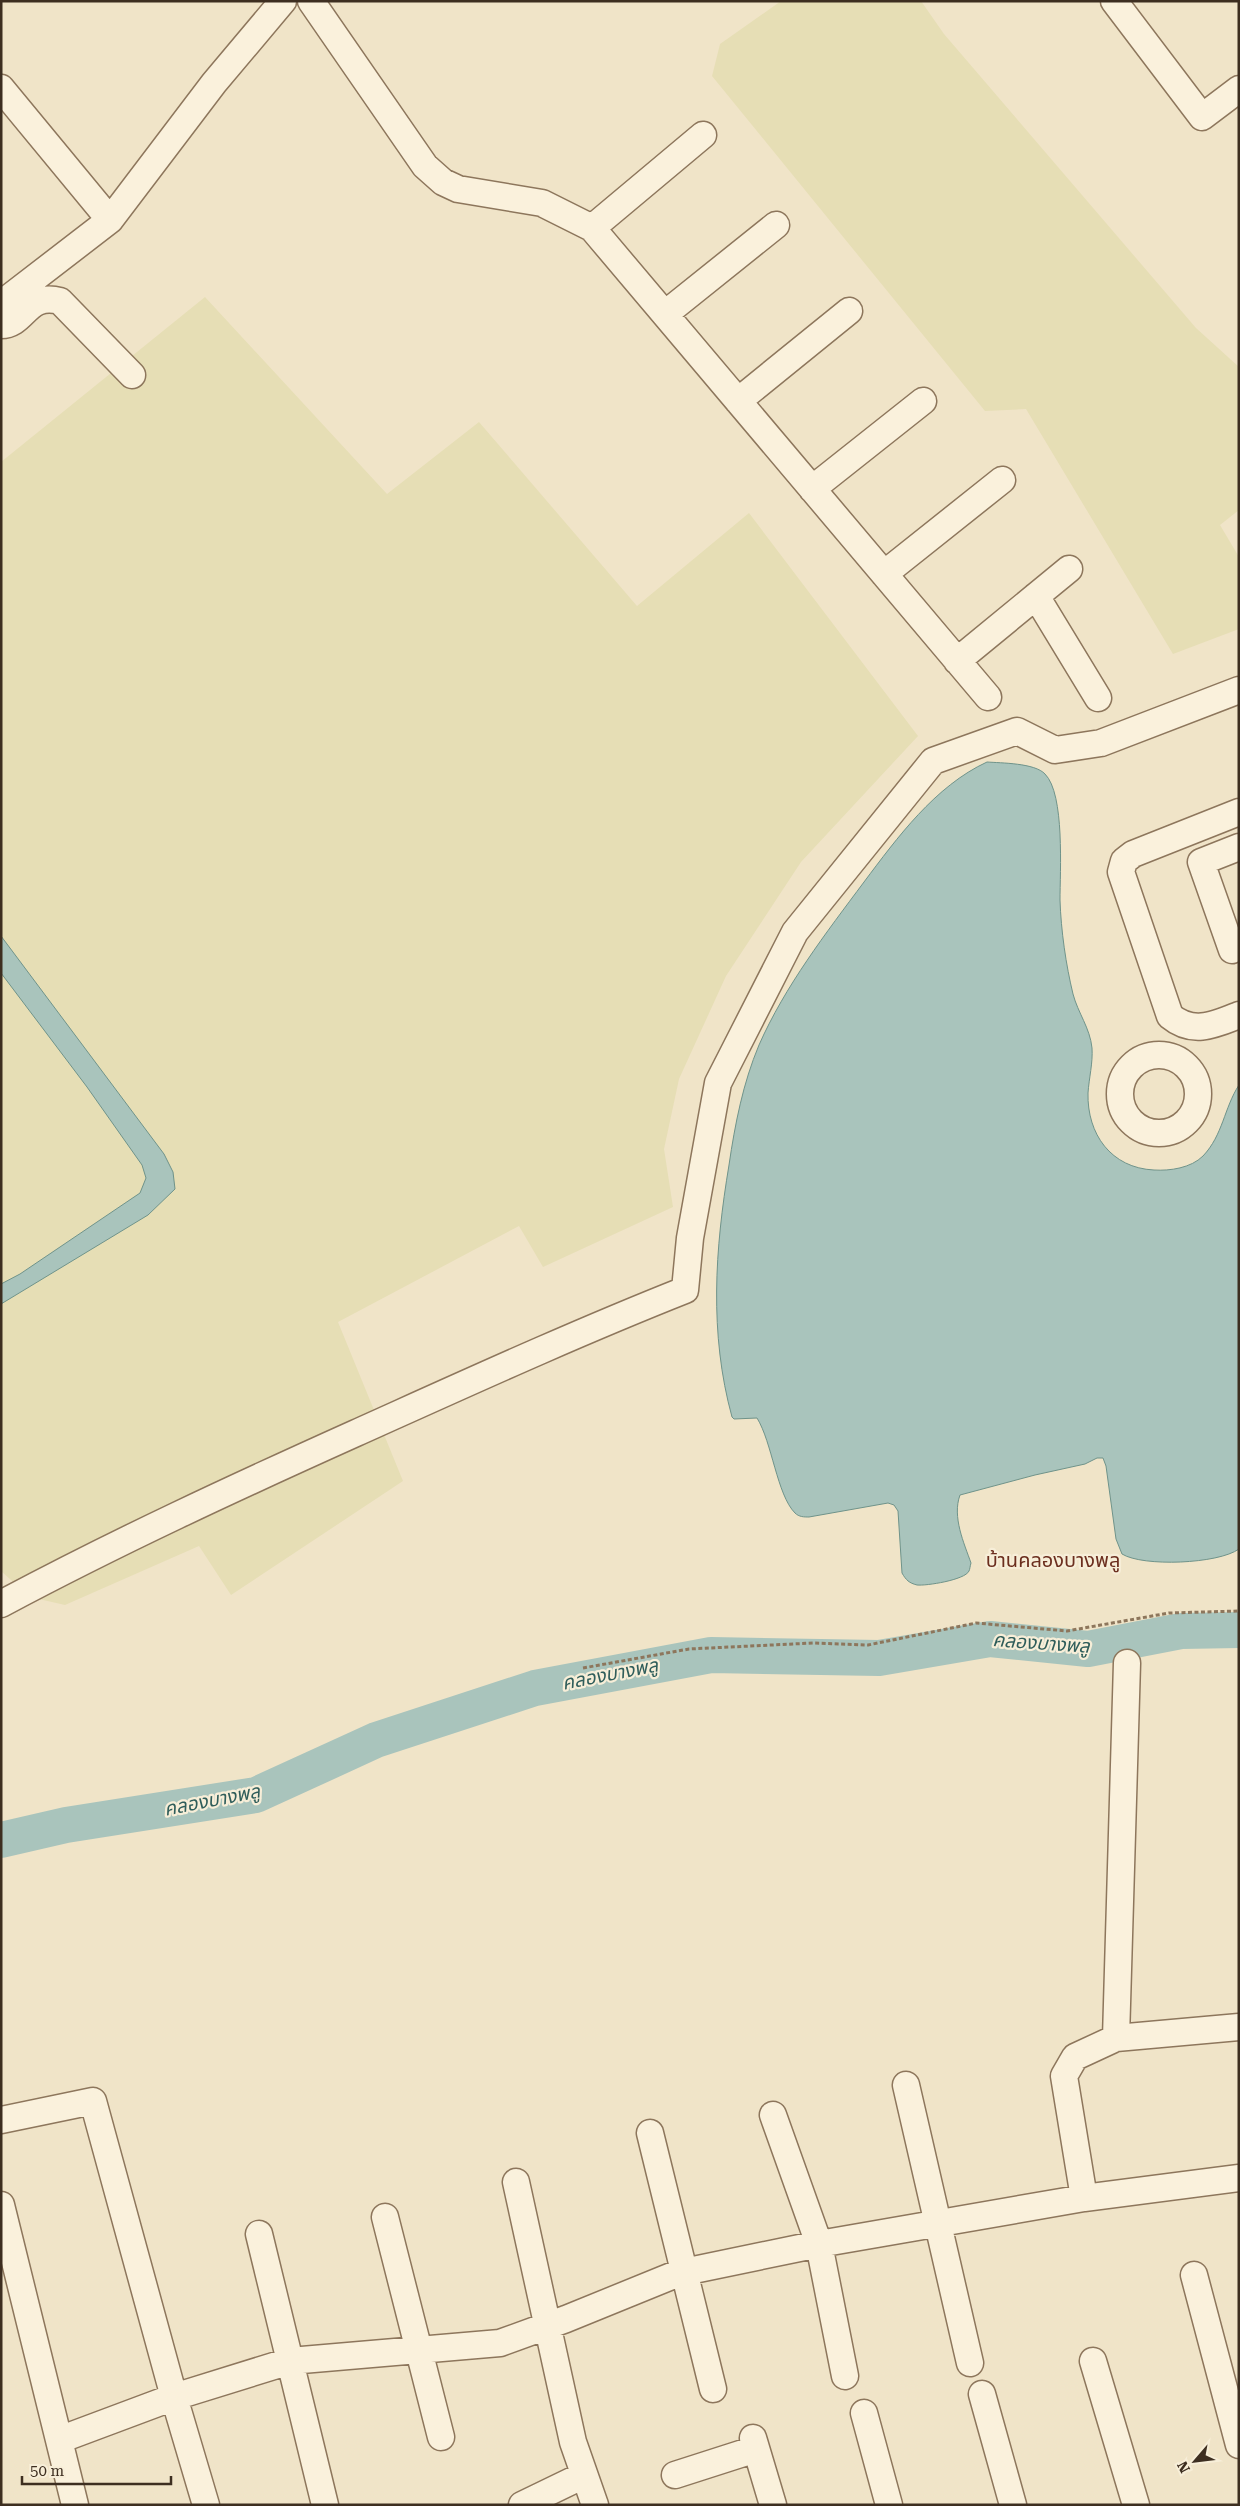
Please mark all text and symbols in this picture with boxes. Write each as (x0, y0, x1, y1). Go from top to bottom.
district label: บ้านคลองบางพลู (986, 1548, 1120, 1573)
water label: คลองบางพลู (992, 1628, 1091, 1659)
water label: คลองบางพลู (560, 1653, 661, 1696)
water label: คลองบางพลู (162, 1779, 263, 1822)
north arrow (1170, 2436, 1220, 2486)
scale bar (22, 2454, 171, 2486)
text: N (1174, 2458, 1193, 2476)
text: 50 m (30, 2462, 65, 2480)

